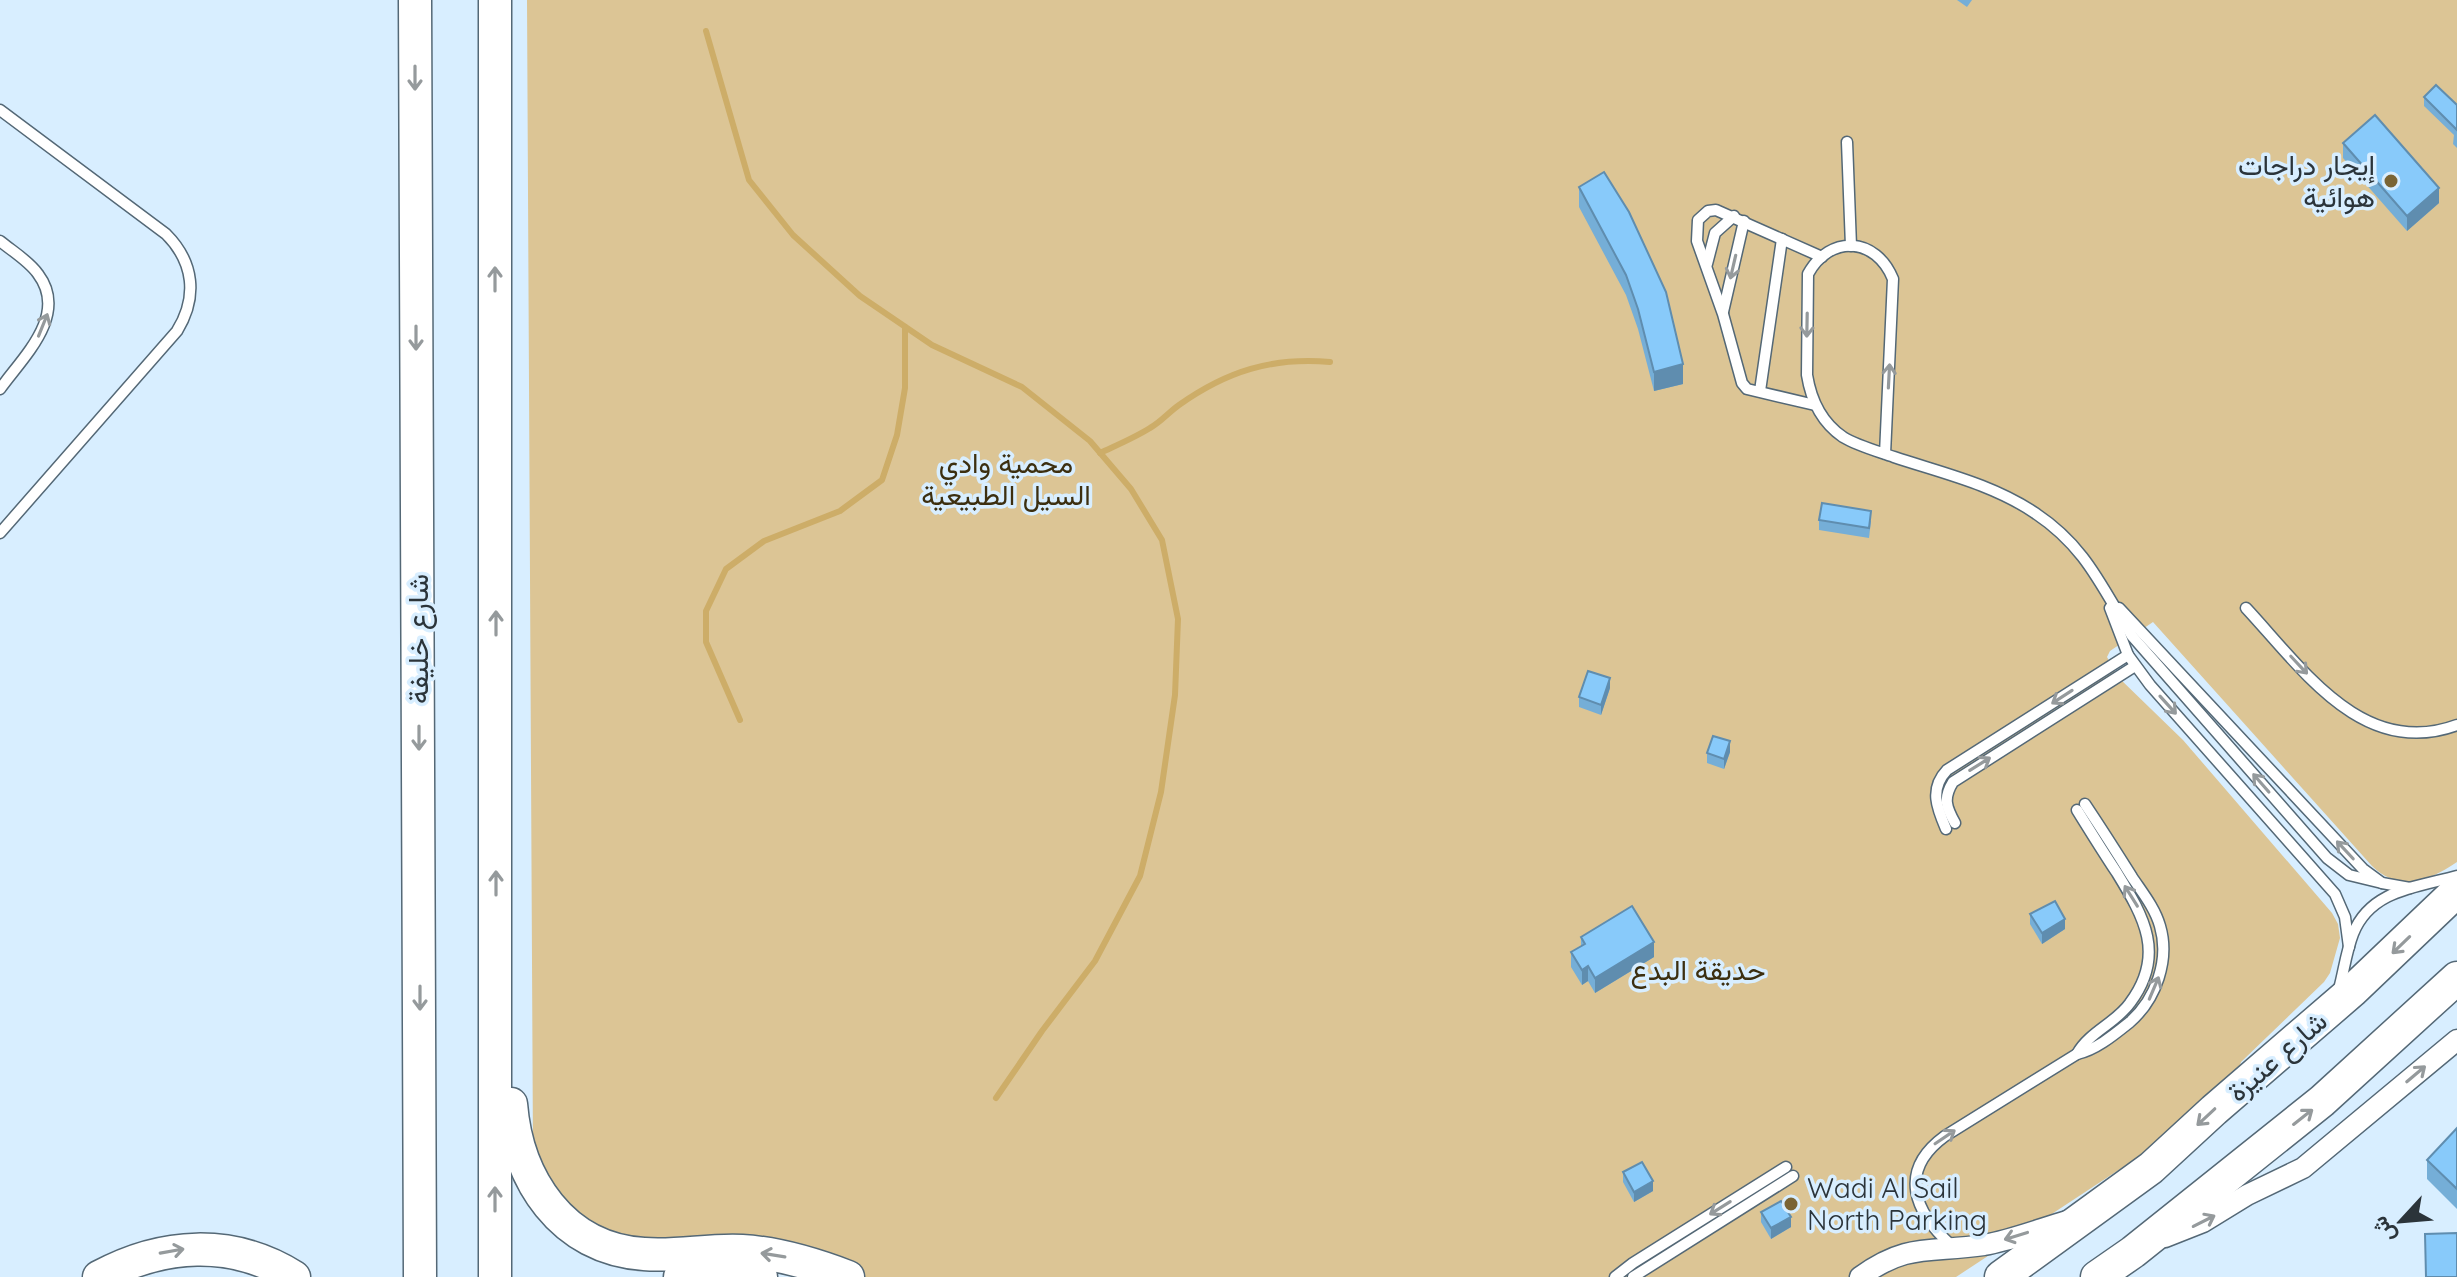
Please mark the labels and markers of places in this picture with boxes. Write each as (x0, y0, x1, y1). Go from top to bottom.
place label: إيجار دراجات هوائية (2238, 147, 2375, 215)
marker: إيجار دراجات هوائية (2382, 172, 2400, 190)
place label: Wadi Al Sail North Parking (1807, 1170, 1987, 1237)
marker: Wadi Al Sail North Parking (1782, 1195, 1800, 1213)

